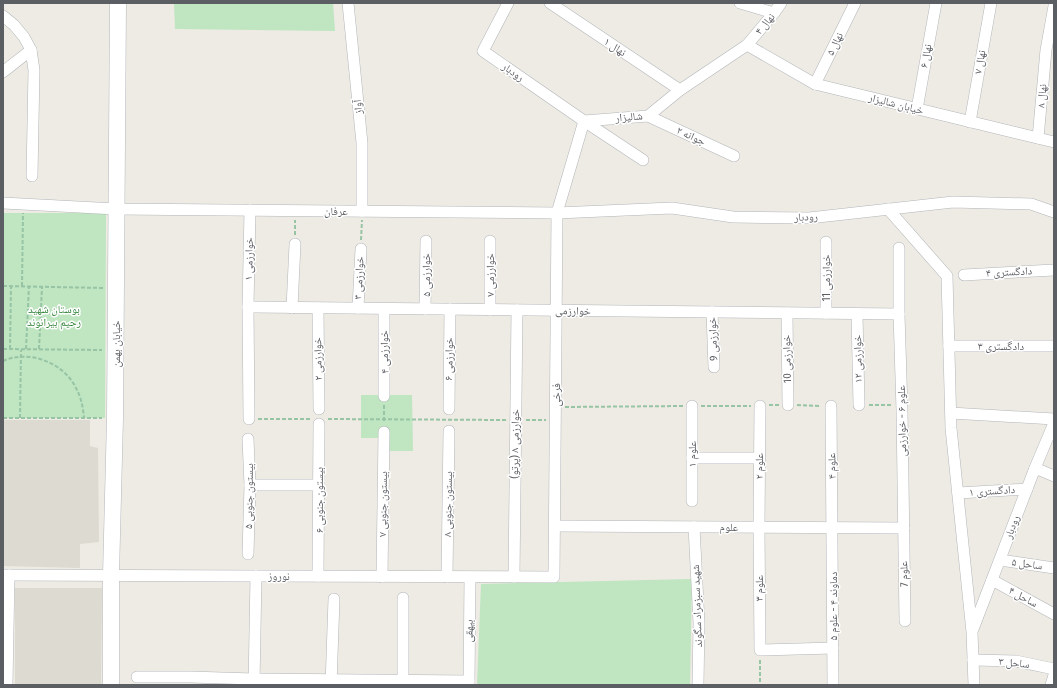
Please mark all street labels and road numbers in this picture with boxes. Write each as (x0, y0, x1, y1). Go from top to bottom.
street label: نهال ۴ (752, 11, 778, 37)
street label: نهال ۵ (824, 30, 846, 58)
street label: نهال ۱ (601, 35, 629, 59)
street label: نهال ۶ (918, 43, 934, 69)
street label: نهال ۷ (972, 49, 988, 75)
street label: رودبار (499, 59, 527, 84)
street label: نهال ۸ (1034, 83, 1050, 109)
street label: خیابان شالیزار (866, 91, 925, 117)
street label: آواز (351, 99, 365, 116)
street label: شالیزار (614, 109, 643, 125)
street label: جوانه ۲ (675, 124, 707, 148)
street label: عرفان (324, 205, 348, 218)
street label: رودبار (793, 210, 818, 224)
street label: خوارزمی ۱ (242, 237, 256, 281)
street label: خوارزمی ۵ (420, 253, 433, 297)
street label: خوارزمی ۷ (484, 253, 497, 297)
street label: خوارزمی 11 (820, 255, 833, 301)
street label: خوارزمی ۳ (351, 256, 367, 300)
street label: دادگستری ۴ (986, 264, 1033, 280)
street label: خوارزمی (555, 304, 591, 318)
street label: خوارزمی 9 (706, 317, 720, 361)
street label: خیابان بهمن (110, 321, 123, 367)
street label: خوارزمی ۴ (378, 330, 391, 374)
street label: خوارزمی 10 (780, 335, 794, 383)
street label: خوارزمی ۱۲ (851, 335, 865, 383)
street label: خوارزمی ۲ (311, 337, 325, 381)
street label: خوارزمی ۶ (442, 337, 456, 381)
street label: دادگستری ۳ (978, 340, 1025, 353)
street label: فرخی (550, 383, 563, 407)
street label: علوم ۶ - خوارزمی (895, 385, 909, 457)
street label: خوارزمی ۸ (پرتو) (508, 409, 522, 479)
street label: علوم ۱ (686, 440, 699, 467)
street label: علوم ۲ (753, 452, 766, 479)
street label: علوم ۴ (825, 452, 839, 479)
street label: بیستون جنوبی ۵ (242, 463, 256, 529)
street label: بیستون جنوبی ۶ (313, 467, 326, 533)
street label: بیستون جنوبی ۷ (376, 471, 390, 537)
street label: بیستون جنوبی ۸ (441, 471, 455, 537)
street label: دادگستری ۱ (968, 483, 1016, 499)
street label: رودبار (1001, 513, 1022, 541)
street label: علوم (720, 521, 739, 534)
street label: ساحل ۵ (1011, 555, 1043, 573)
street label: علوم 7 (897, 561, 911, 587)
street label: شهید سبزمراد سگوند (689, 564, 705, 648)
street label: نوروز (267, 570, 290, 583)
street label: دماوند ۴ - علوم ۵ (827, 571, 840, 640)
street label: علوم ۳ (753, 574, 766, 601)
street label: ساحل ۴ (1006, 584, 1040, 610)
street label: بیهقی (462, 619, 476, 643)
street label: ساحل ۳ (998, 655, 1030, 671)

